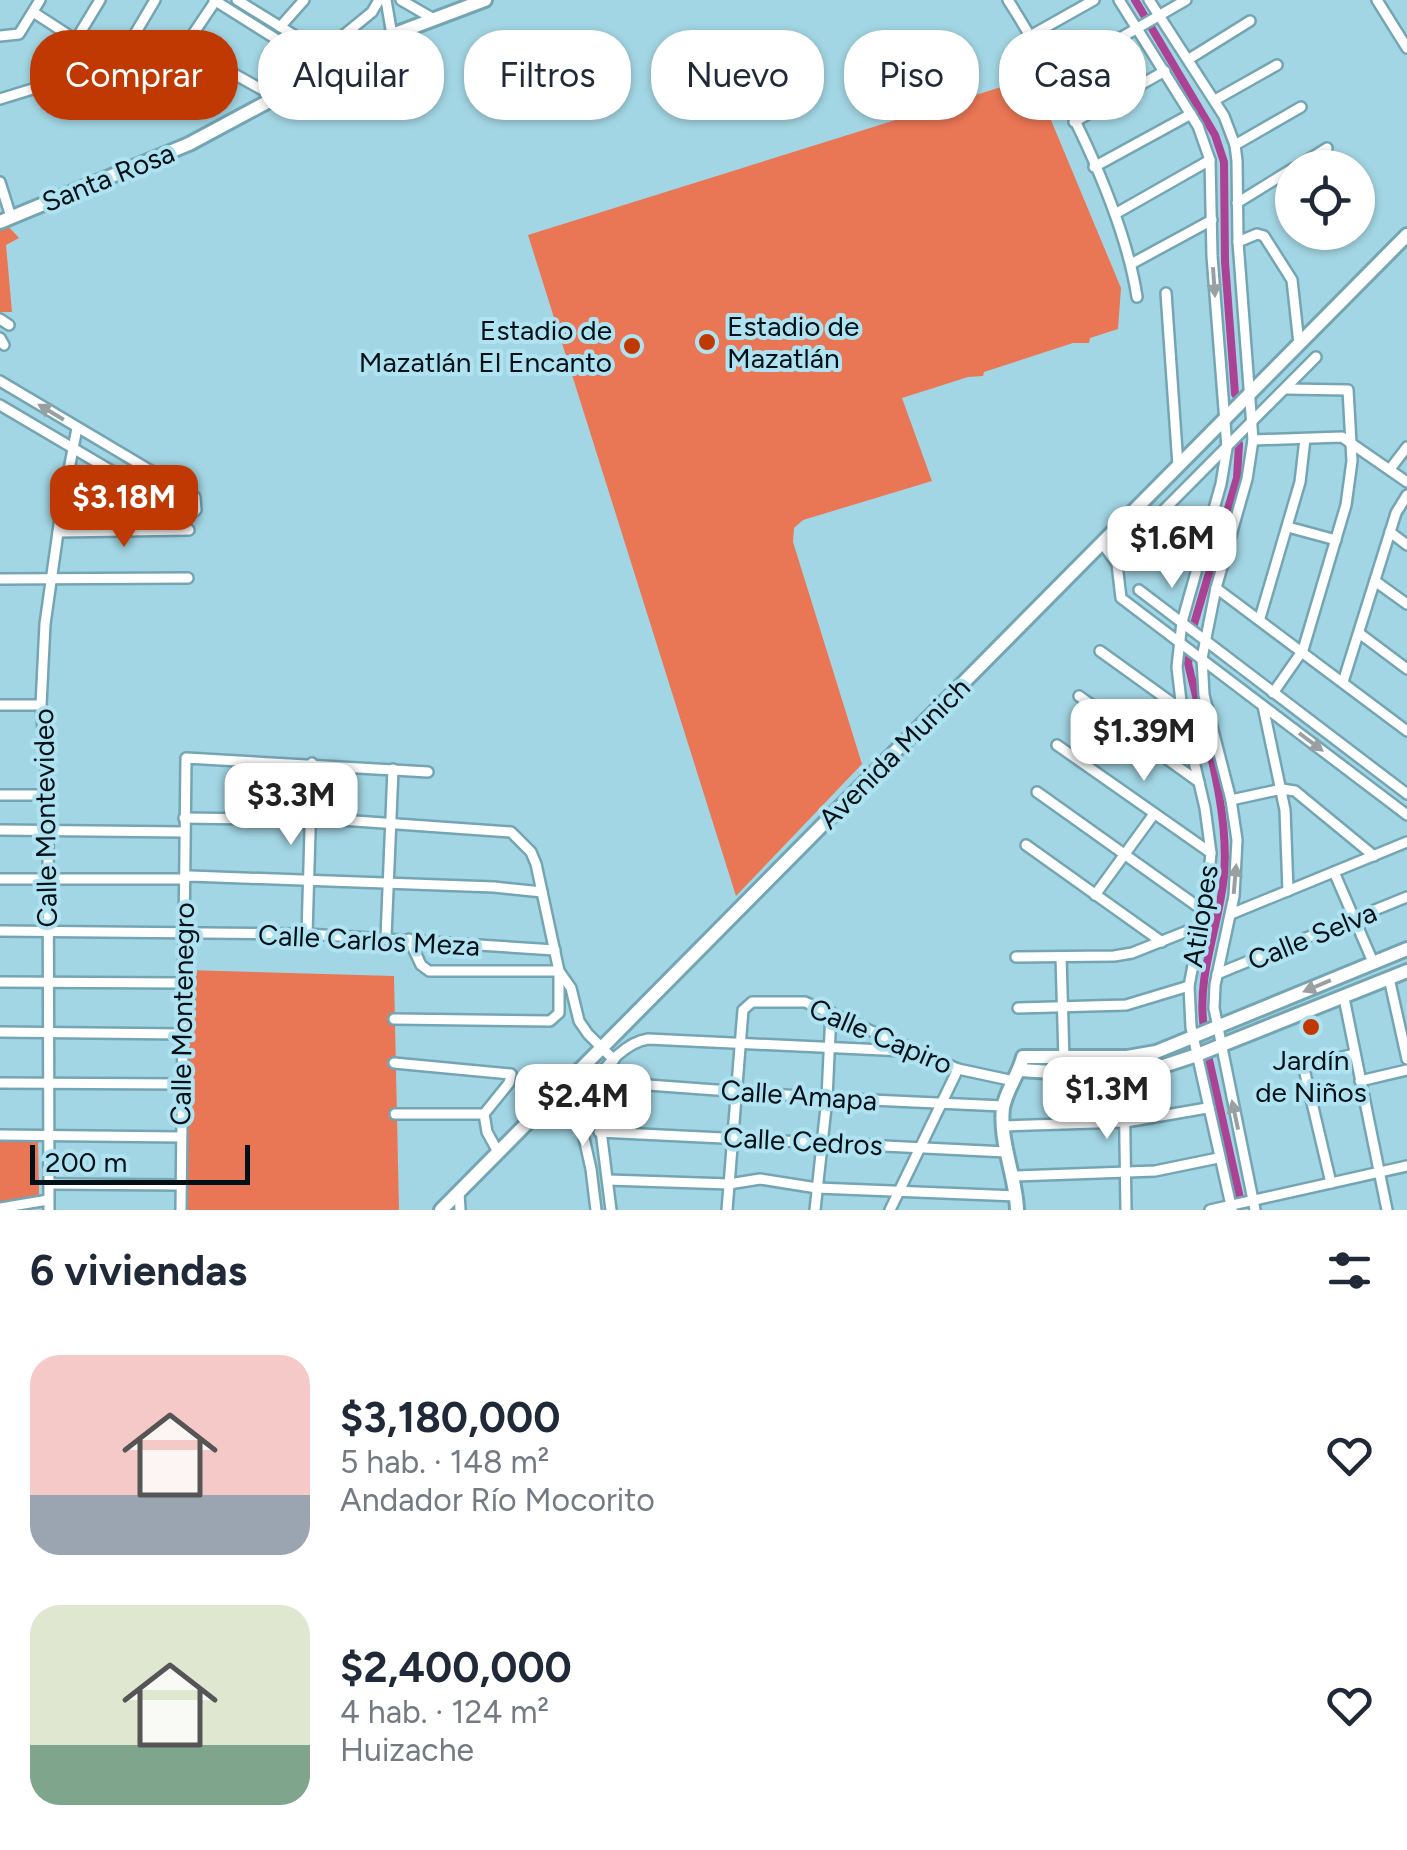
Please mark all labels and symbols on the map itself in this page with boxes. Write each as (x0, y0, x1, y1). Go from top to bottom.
street label: Santa Rosa (37, 135, 179, 219)
one-way arrow (1206, 267, 1222, 299)
place label: Estadio de Mazatlán (727, 309, 859, 375)
place label: Estadio de Mazatlán El Encanto (359, 313, 612, 379)
marker: Estadio de Mazatlán (696, 331, 718, 353)
marker: Estadio de Mazatlán El Encanto (621, 335, 643, 357)
one-way arrow (37, 404, 65, 421)
pin: $3.18M (43, 465, 205, 550)
pin: $1.6M (1102, 506, 1242, 591)
street label: Avenida Munich (811, 670, 977, 836)
pin: $1.39M (1063, 699, 1225, 784)
street label: Calle Montevideo (26, 708, 64, 928)
one-way arrow (1298, 731, 1324, 751)
pin: $3.3M (221, 763, 361, 848)
street label: Atilopes (1175, 862, 1225, 970)
one-way arrow (1228, 862, 1244, 894)
street label: Calle Selva (1243, 895, 1381, 977)
street label: Calle Montenegro (163, 902, 201, 1126)
street label: Calle Carlos Meza (257, 917, 481, 963)
one-way arrow (1302, 978, 1332, 994)
street label: Calle Capiro (804, 991, 958, 1081)
marker: Jardín de Niños (1300, 1016, 1322, 1038)
place label: Jardín de Niños (1255, 1043, 1367, 1109)
pin: $1.3M (1037, 1057, 1177, 1142)
pin: $2.4M (513, 1064, 653, 1149)
street label: Calle Amapa (720, 1073, 878, 1117)
one-way arrow (1227, 1099, 1242, 1130)
street label: Calle Cedros (722, 1120, 884, 1162)
scale bar (30, 1140, 250, 1184)

